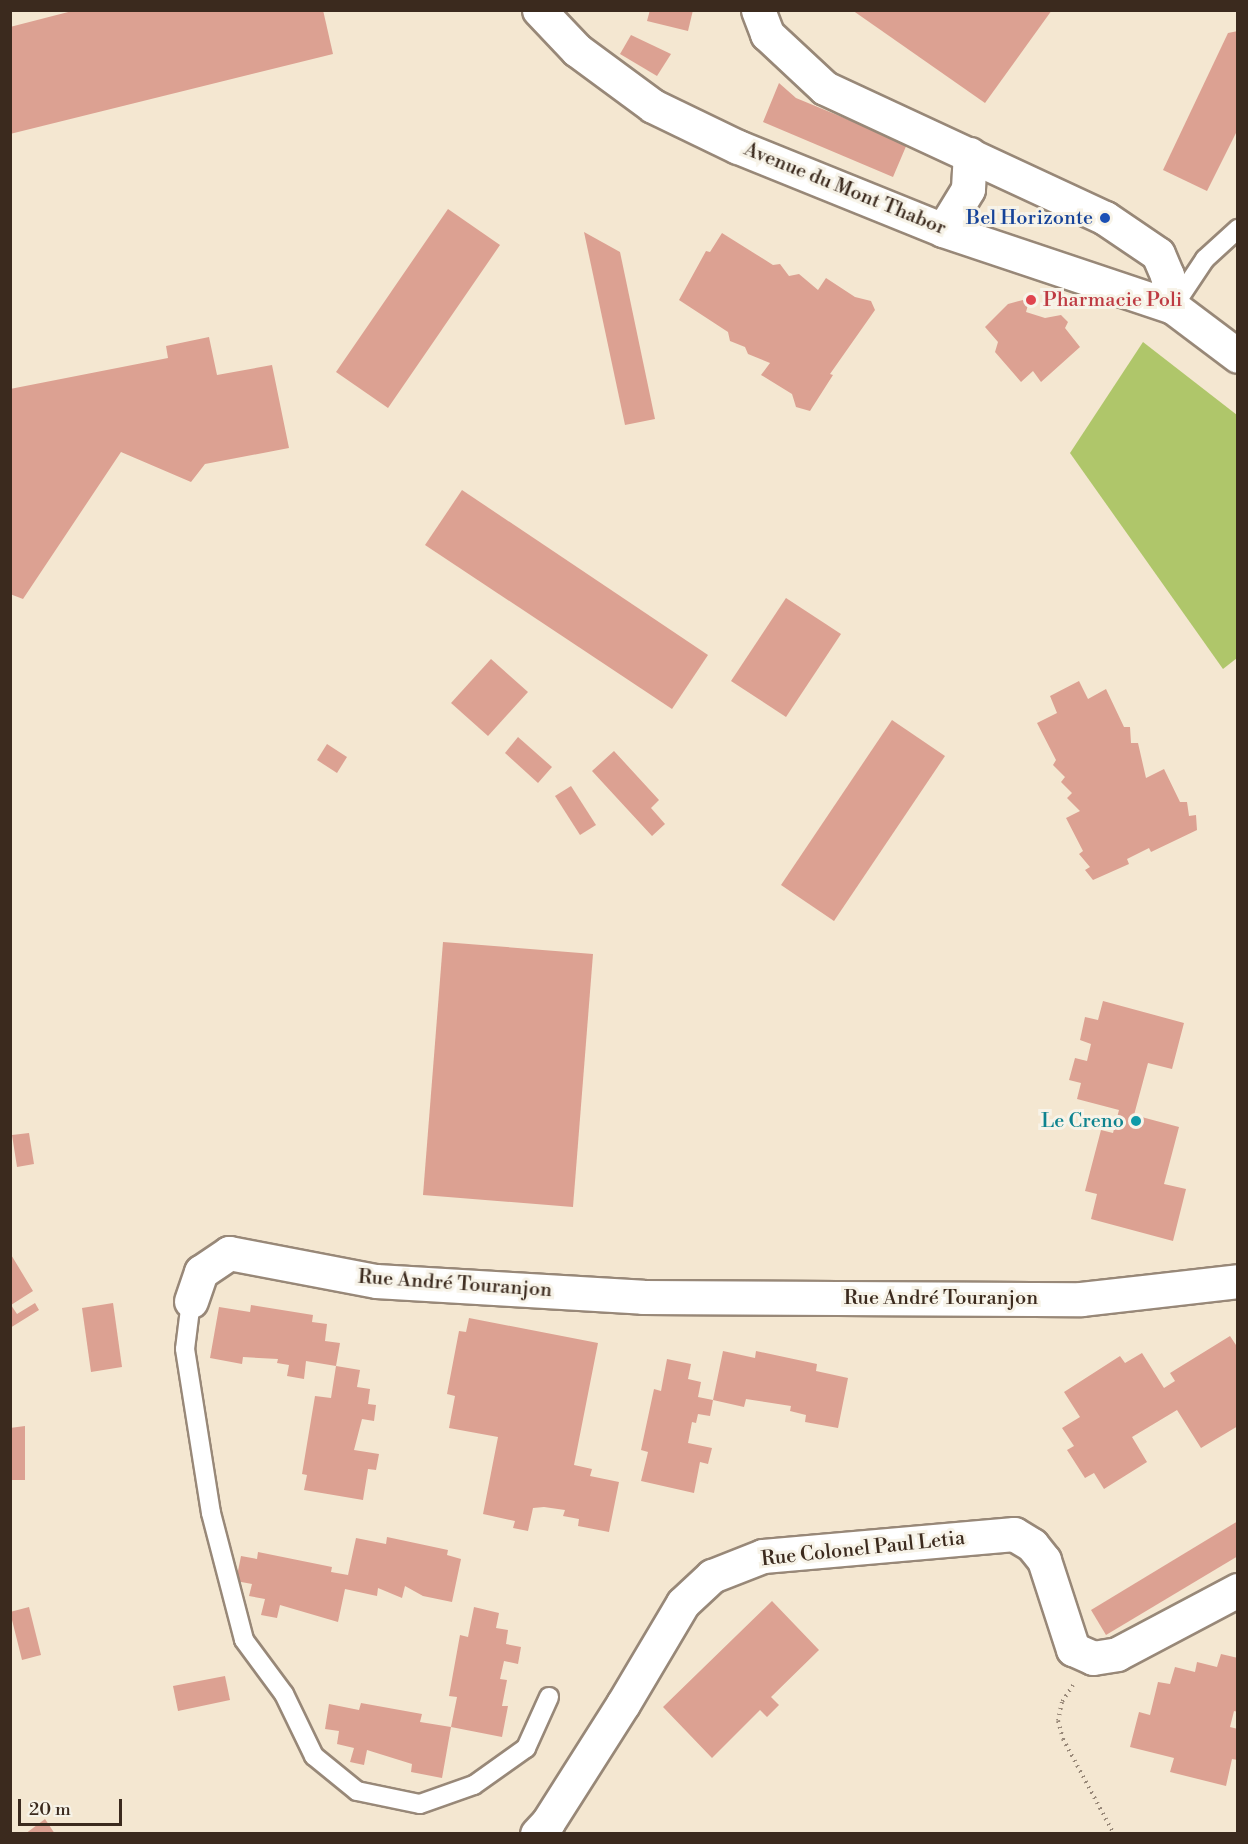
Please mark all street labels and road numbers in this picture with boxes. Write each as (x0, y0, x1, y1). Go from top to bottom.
street label: Avenue du Mont Thabor (740, 137, 950, 241)
street label: Rue André Touranjon (357, 1265, 553, 1303)
street label: Rue André Touranjon (844, 1286, 1038, 1310)
street label: Rue Colonel Paul Letia (760, 1526, 966, 1572)

